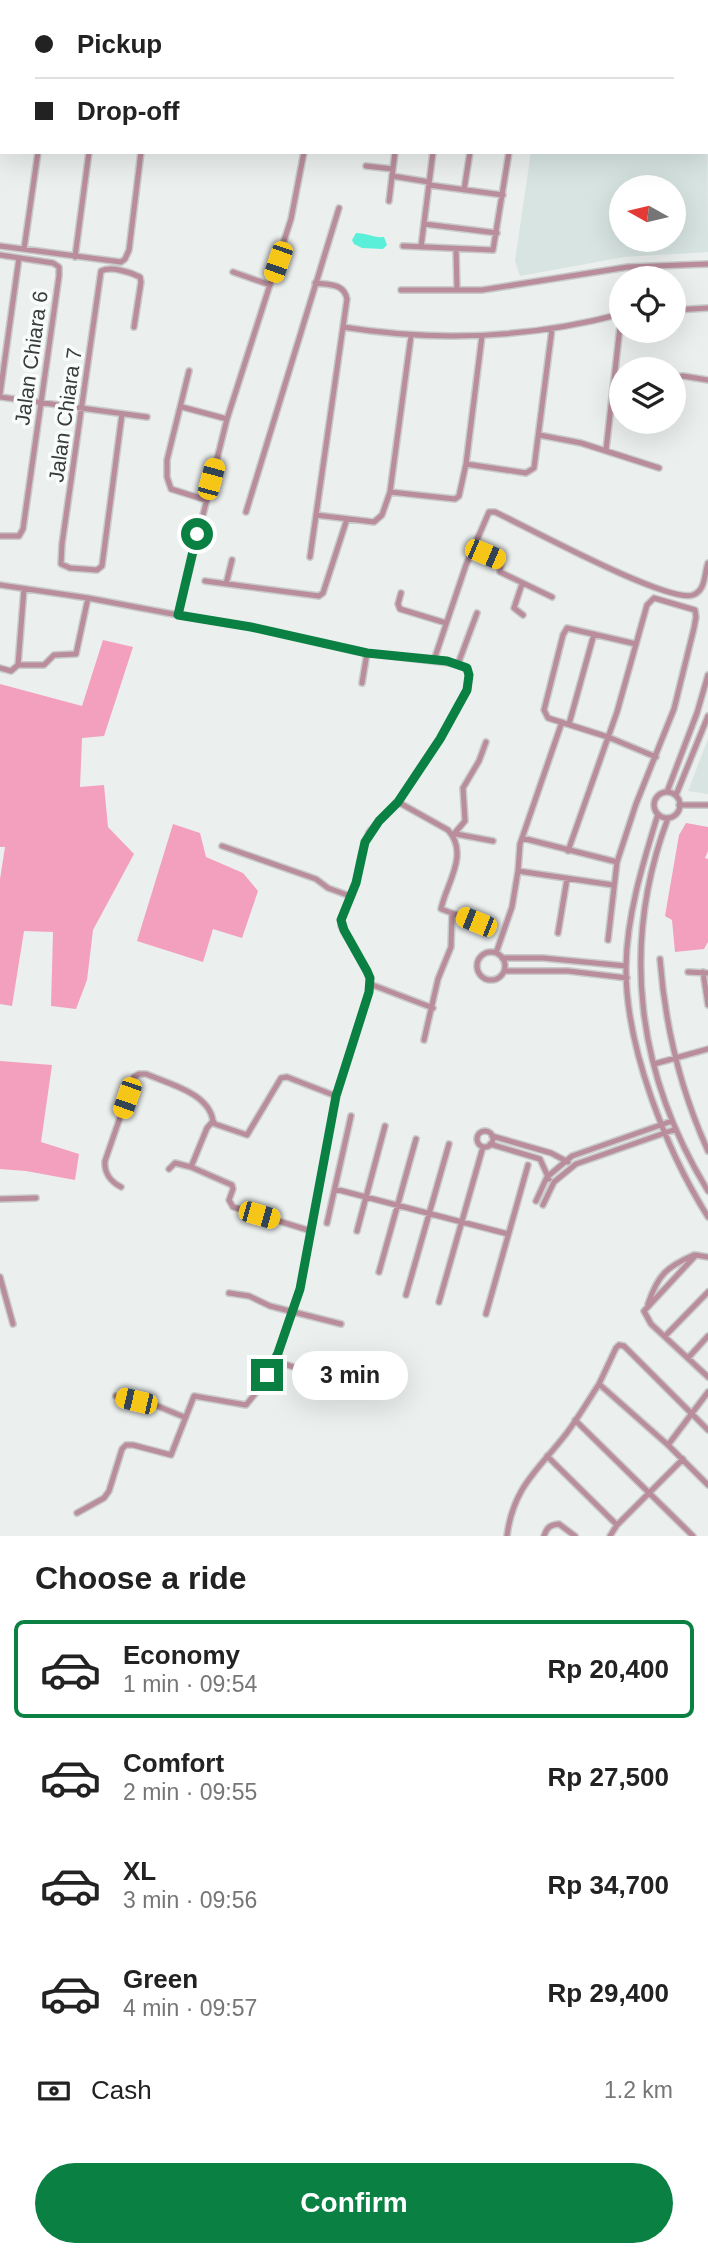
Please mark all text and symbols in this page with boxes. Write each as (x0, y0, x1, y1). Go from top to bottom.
text: Pickup (77, 29, 162, 59)
text: Drop-off (77, 96, 180, 126)
north arrow (609, 175, 686, 252)
map controls (609, 175, 686, 434)
car (262, 239, 295, 285)
button: locate (609, 266, 686, 343)
street label: Jalan Chiara 6 (10, 289, 52, 427)
street label: Jalan Chiara 7 (44, 346, 86, 484)
button: layers (609, 357, 686, 434)
car (196, 456, 227, 502)
route start (181, 518, 213, 550)
car (462, 536, 509, 572)
car (453, 904, 500, 940)
car (111, 1075, 144, 1121)
car (236, 1199, 283, 1231)
callout: 3 min (292, 1350, 407, 1400)
route end (251, 1359, 283, 1391)
text: 3 min (320, 1362, 380, 1388)
car (114, 1386, 159, 1416)
text: Choose a ride (35, 1560, 247, 1596)
icon: car (39, 1638, 102, 1701)
text: Economy (123, 1640, 240, 1670)
text: Rp 20,400 (548, 1654, 669, 1684)
text: 1 min · 09:54 (123, 1671, 257, 1697)
icon: car (39, 1746, 102, 1809)
text: Comfort (123, 1748, 224, 1778)
text: Rp 27,500 (548, 1762, 669, 1792)
text: 2 min · 09:55 (123, 1779, 257, 1805)
icon: car (39, 1854, 102, 1917)
text: XL (123, 1856, 156, 1886)
text: Rp 34,700 (548, 1870, 669, 1900)
text: 3 min · 09:56 (123, 1887, 257, 1913)
icon: car (39, 1962, 102, 2025)
text: Green (123, 1964, 198, 1994)
text: Rp 29,400 (548, 1978, 669, 2008)
text: 4 min · 09:57 (123, 1995, 257, 2021)
icon: cash (35, 2072, 73, 2110)
text: Cash (91, 2075, 152, 2105)
text: 1.2 km (604, 2077, 673, 2103)
button: Confirm (35, 2163, 673, 2243)

